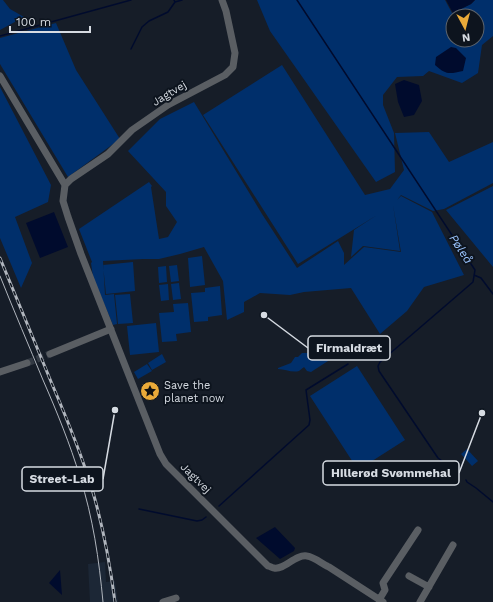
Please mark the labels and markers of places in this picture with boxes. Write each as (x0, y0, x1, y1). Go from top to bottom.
callout: Firmaidræt (308, 336, 390, 360)
place label: Save the planet now (164, 379, 224, 405)
place icon: Save the planet now (139, 380, 161, 402)
callout: Hillerød Svømmehal (323, 461, 459, 485)
callout: Street-Lab (22, 467, 103, 491)

